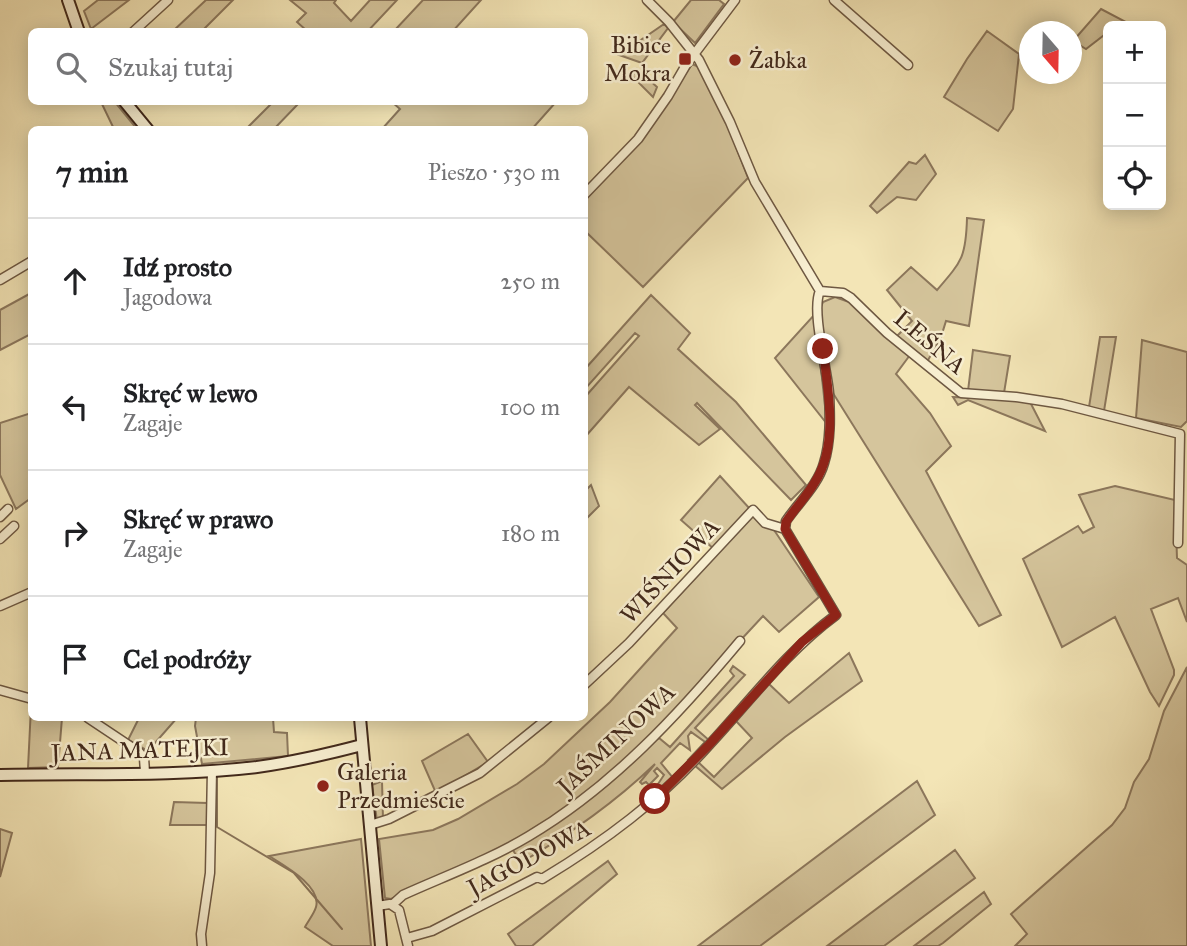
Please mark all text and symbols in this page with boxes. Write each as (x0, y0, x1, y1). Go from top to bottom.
north arrow (1019, 21, 1082, 84)
map controls (1103, 21, 1166, 210)
button: + (1103, 21, 1166, 84)
search box (28, 28, 588, 105)
place label: Bibice Mokra (604, 30, 672, 88)
place label: Żabka (749, 45, 808, 75)
icon: search (52, 48, 90, 86)
text: Szukaj tutaj (108, 51, 233, 83)
marker: Bibice Mokra (677, 51, 693, 67)
marker: Żabka (727, 52, 743, 68)
button: − (1103, 84, 1166, 147)
button: locate (1103, 147, 1166, 210)
text: 7 min (56, 154, 128, 190)
text: Pieszo · 530 m (428, 158, 560, 186)
text: Idź prosto (123, 251, 232, 283)
icon: ahead (56, 262, 94, 300)
text: 250 m (500, 267, 560, 295)
text: Jagodowa (123, 283, 212, 311)
street label: LEŚNA (888, 303, 972, 381)
route end (807, 333, 838, 364)
text: Skręć w lewo (123, 377, 258, 409)
icon: left (56, 388, 94, 426)
text: 100 m (500, 393, 560, 421)
text: Zagaje (123, 409, 183, 437)
text: Skręć w prawo (123, 503, 273, 535)
street label: WIŚNIOWA (614, 512, 726, 630)
icon: right (56, 514, 94, 552)
text: 180 m (501, 519, 560, 547)
text: Zagaje (123, 535, 183, 563)
icon: arrive (56, 640, 94, 678)
text: Cel podróży (123, 643, 251, 675)
street label: JAŚMINOWA (549, 677, 681, 803)
street label: JANA MATEJKI (48, 732, 229, 768)
place label: Galeria Przedmieście (337, 757, 465, 815)
marker: Galeria Przedmieście (315, 778, 331, 794)
route start (639, 783, 670, 814)
street label: JAGODOWA (460, 813, 596, 904)

